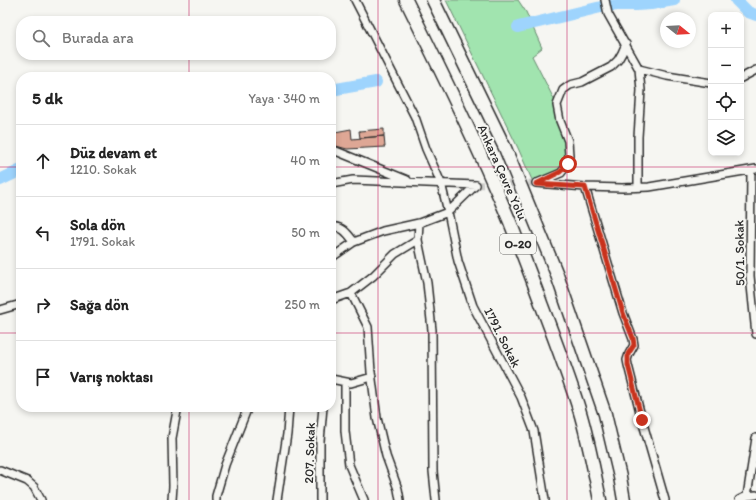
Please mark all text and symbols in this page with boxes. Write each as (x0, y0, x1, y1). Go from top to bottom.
north arrow (660, 12, 696, 48)
map controls (708, 12, 744, 156)
button: + (708, 12, 744, 48)
search box (16, 16, 336, 60)
icon: search (30, 27, 52, 49)
text: Burada ara (62, 29, 134, 47)
button: − (708, 48, 744, 84)
button: locate (708, 84, 744, 120)
text: 5 dk (32, 88, 63, 108)
text: Yaya · 340 m (249, 91, 320, 106)
button: layers (708, 120, 744, 156)
street label: Ankara Çevre Yolu (475, 122, 530, 222)
text: Düz devam et (70, 144, 157, 162)
icon: ahead (32, 150, 54, 172)
text: 40 m (290, 153, 320, 168)
route start (559, 155, 577, 173)
text: 1210. Sokak (70, 162, 137, 177)
text: Sola dön (70, 216, 125, 234)
street label: 50/1. Sokak (731, 219, 748, 286)
icon: left (32, 222, 54, 244)
text: 50 m (291, 225, 320, 240)
text: 1791. Sokak (70, 234, 135, 249)
road number: O-20 (500, 234, 536, 254)
icon: right (32, 294, 54, 316)
text: Sağa dön (70, 296, 129, 314)
text: 250 m (284, 297, 320, 312)
street label: 1791. Sokak (481, 305, 524, 370)
icon: arrive (32, 366, 54, 388)
text: Varış noktası (70, 368, 153, 386)
route end (633, 411, 651, 429)
street label: 207. Sokak (301, 422, 318, 484)

